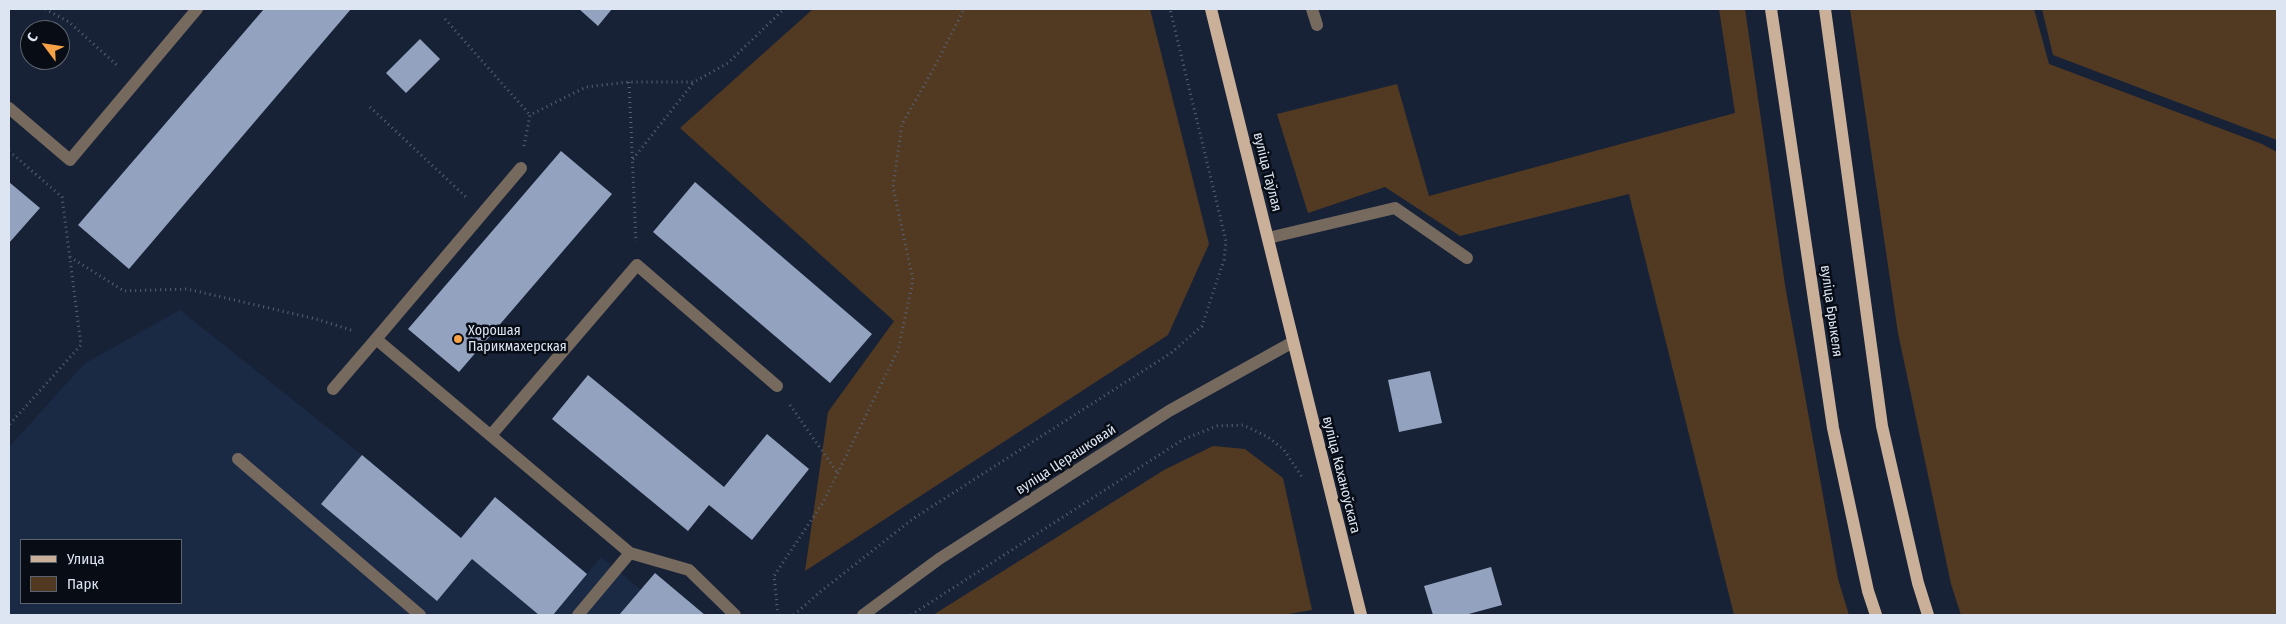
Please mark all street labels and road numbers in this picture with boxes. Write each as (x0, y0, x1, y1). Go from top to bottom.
street label: вуліца Таўлая (1249, 131, 1285, 213)
street label: вуліца Брыкеля (1816, 264, 1846, 358)
street label: вуліца Каханоўскага (1318, 415, 1364, 535)
street label: вуліца Церашковай (1013, 421, 1119, 499)

